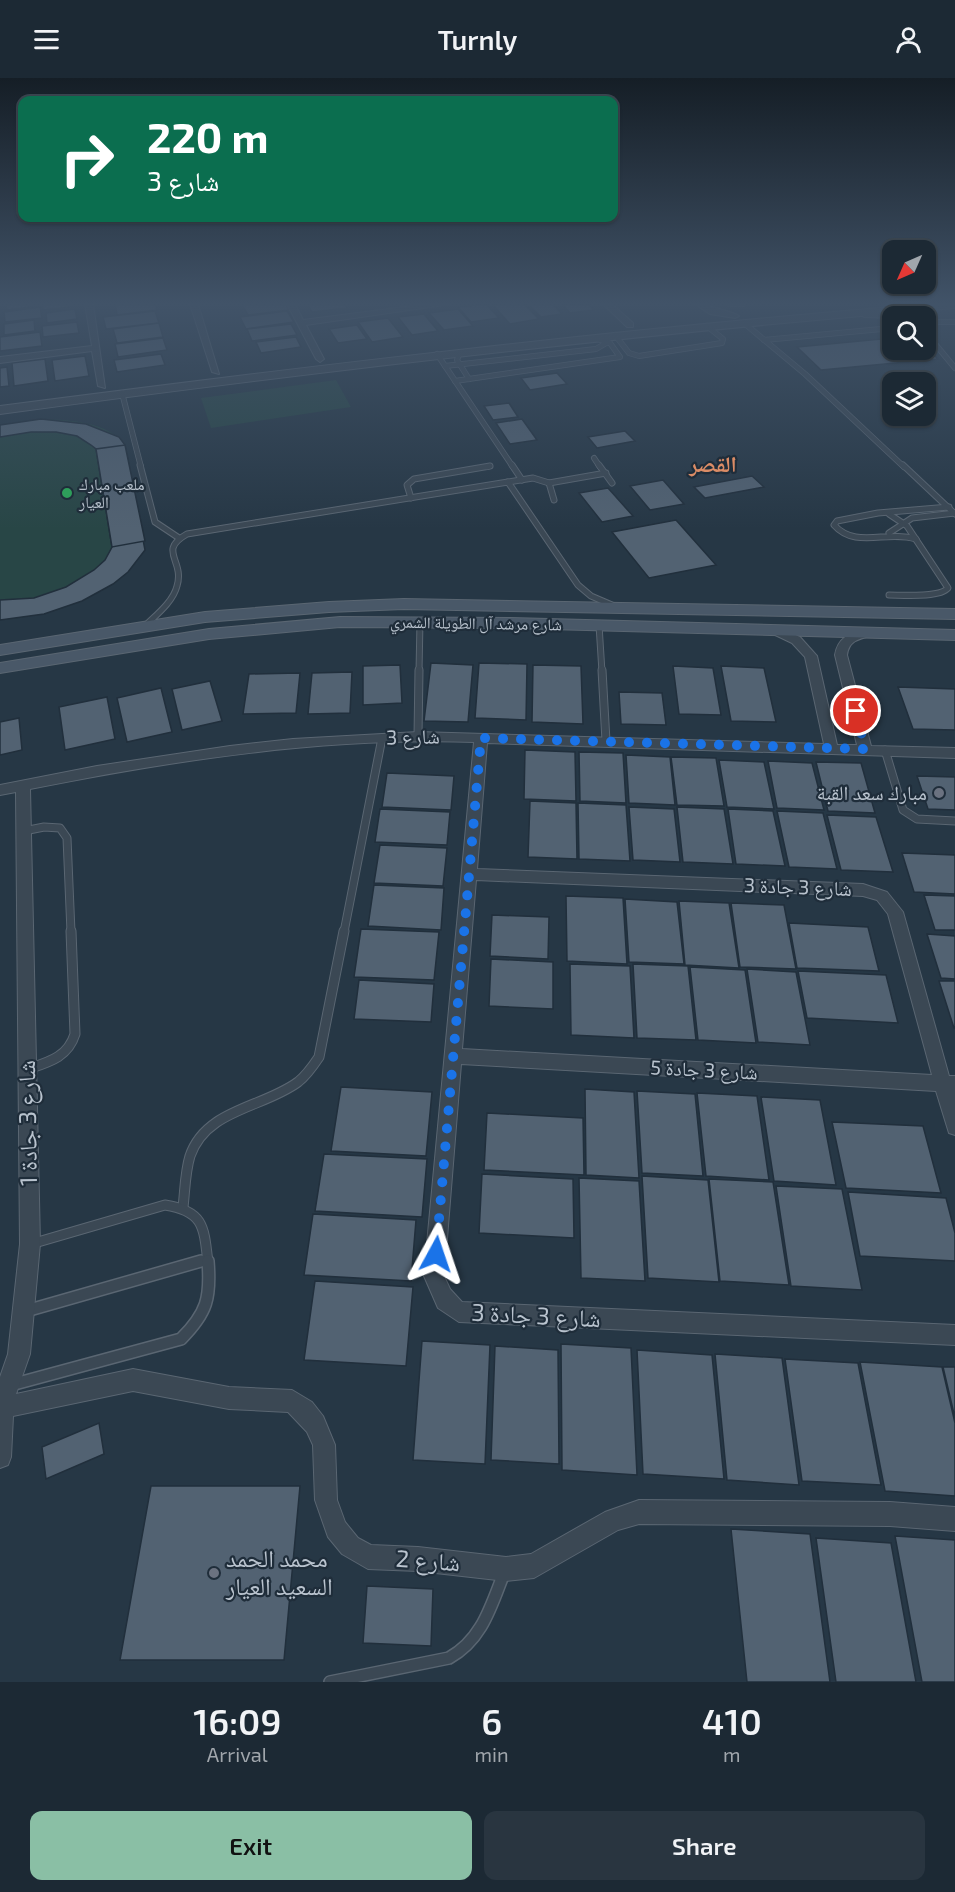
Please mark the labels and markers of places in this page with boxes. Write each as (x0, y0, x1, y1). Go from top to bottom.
place label: ملعب مبارك العيار (78, 474, 145, 512)
marker: ملعب مبارك العيار (60, 486, 74, 500)
pin (830, 685, 881, 736)
place label: مبارك سعد القبة (817, 780, 927, 805)
marker: مبارك سعد القبة (932, 786, 946, 800)
place label: محمد الحمد السعيد العيار (225, 1543, 333, 1600)
marker: محمد الحمد السعيد العيار (207, 1566, 221, 1580)

